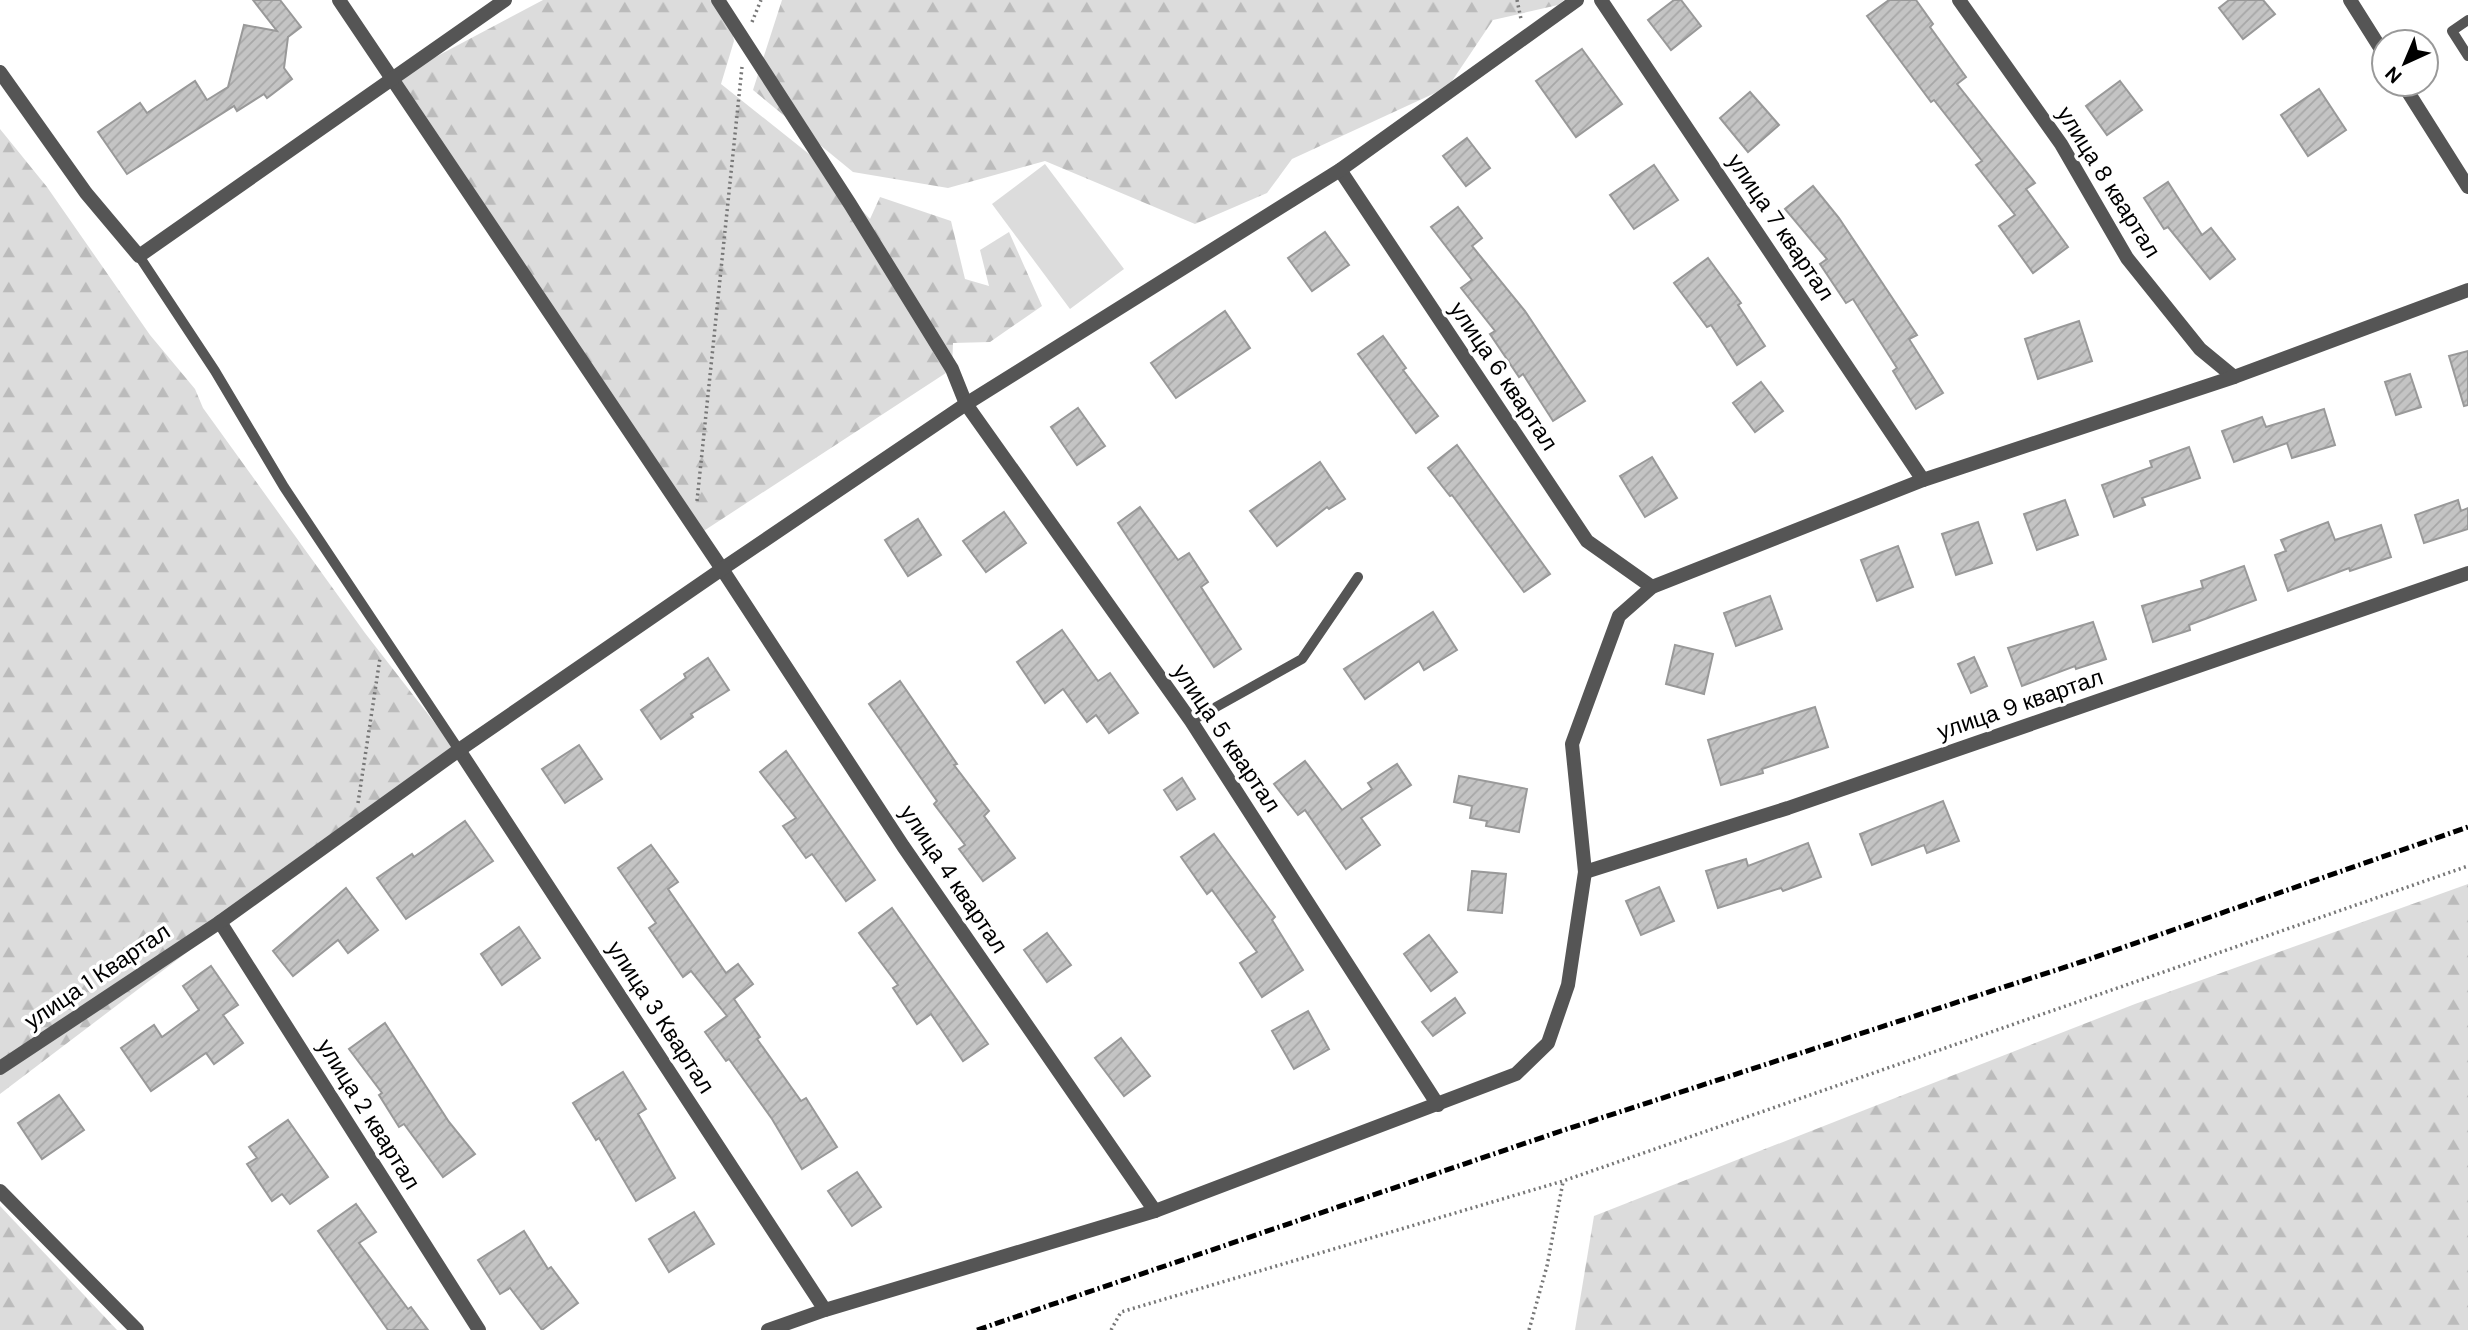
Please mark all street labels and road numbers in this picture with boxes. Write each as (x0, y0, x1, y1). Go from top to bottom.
street label: улица 8 квартал (2050, 101, 2168, 263)
street label: улица 7 квартал (1721, 148, 1841, 306)
street label: улица 6 квартал (1443, 296, 1565, 456)
street label: улица 5 квартал (1166, 658, 1288, 818)
street label: улица 9 квартал (1933, 662, 2107, 746)
street label: улица 4 квартал (893, 799, 1015, 959)
street label: улица 1 Квартал (18, 916, 176, 1036)
street label: улица 3 Квартал (600, 935, 722, 1099)
street label: улица 2 квартал (311, 1033, 427, 1195)

